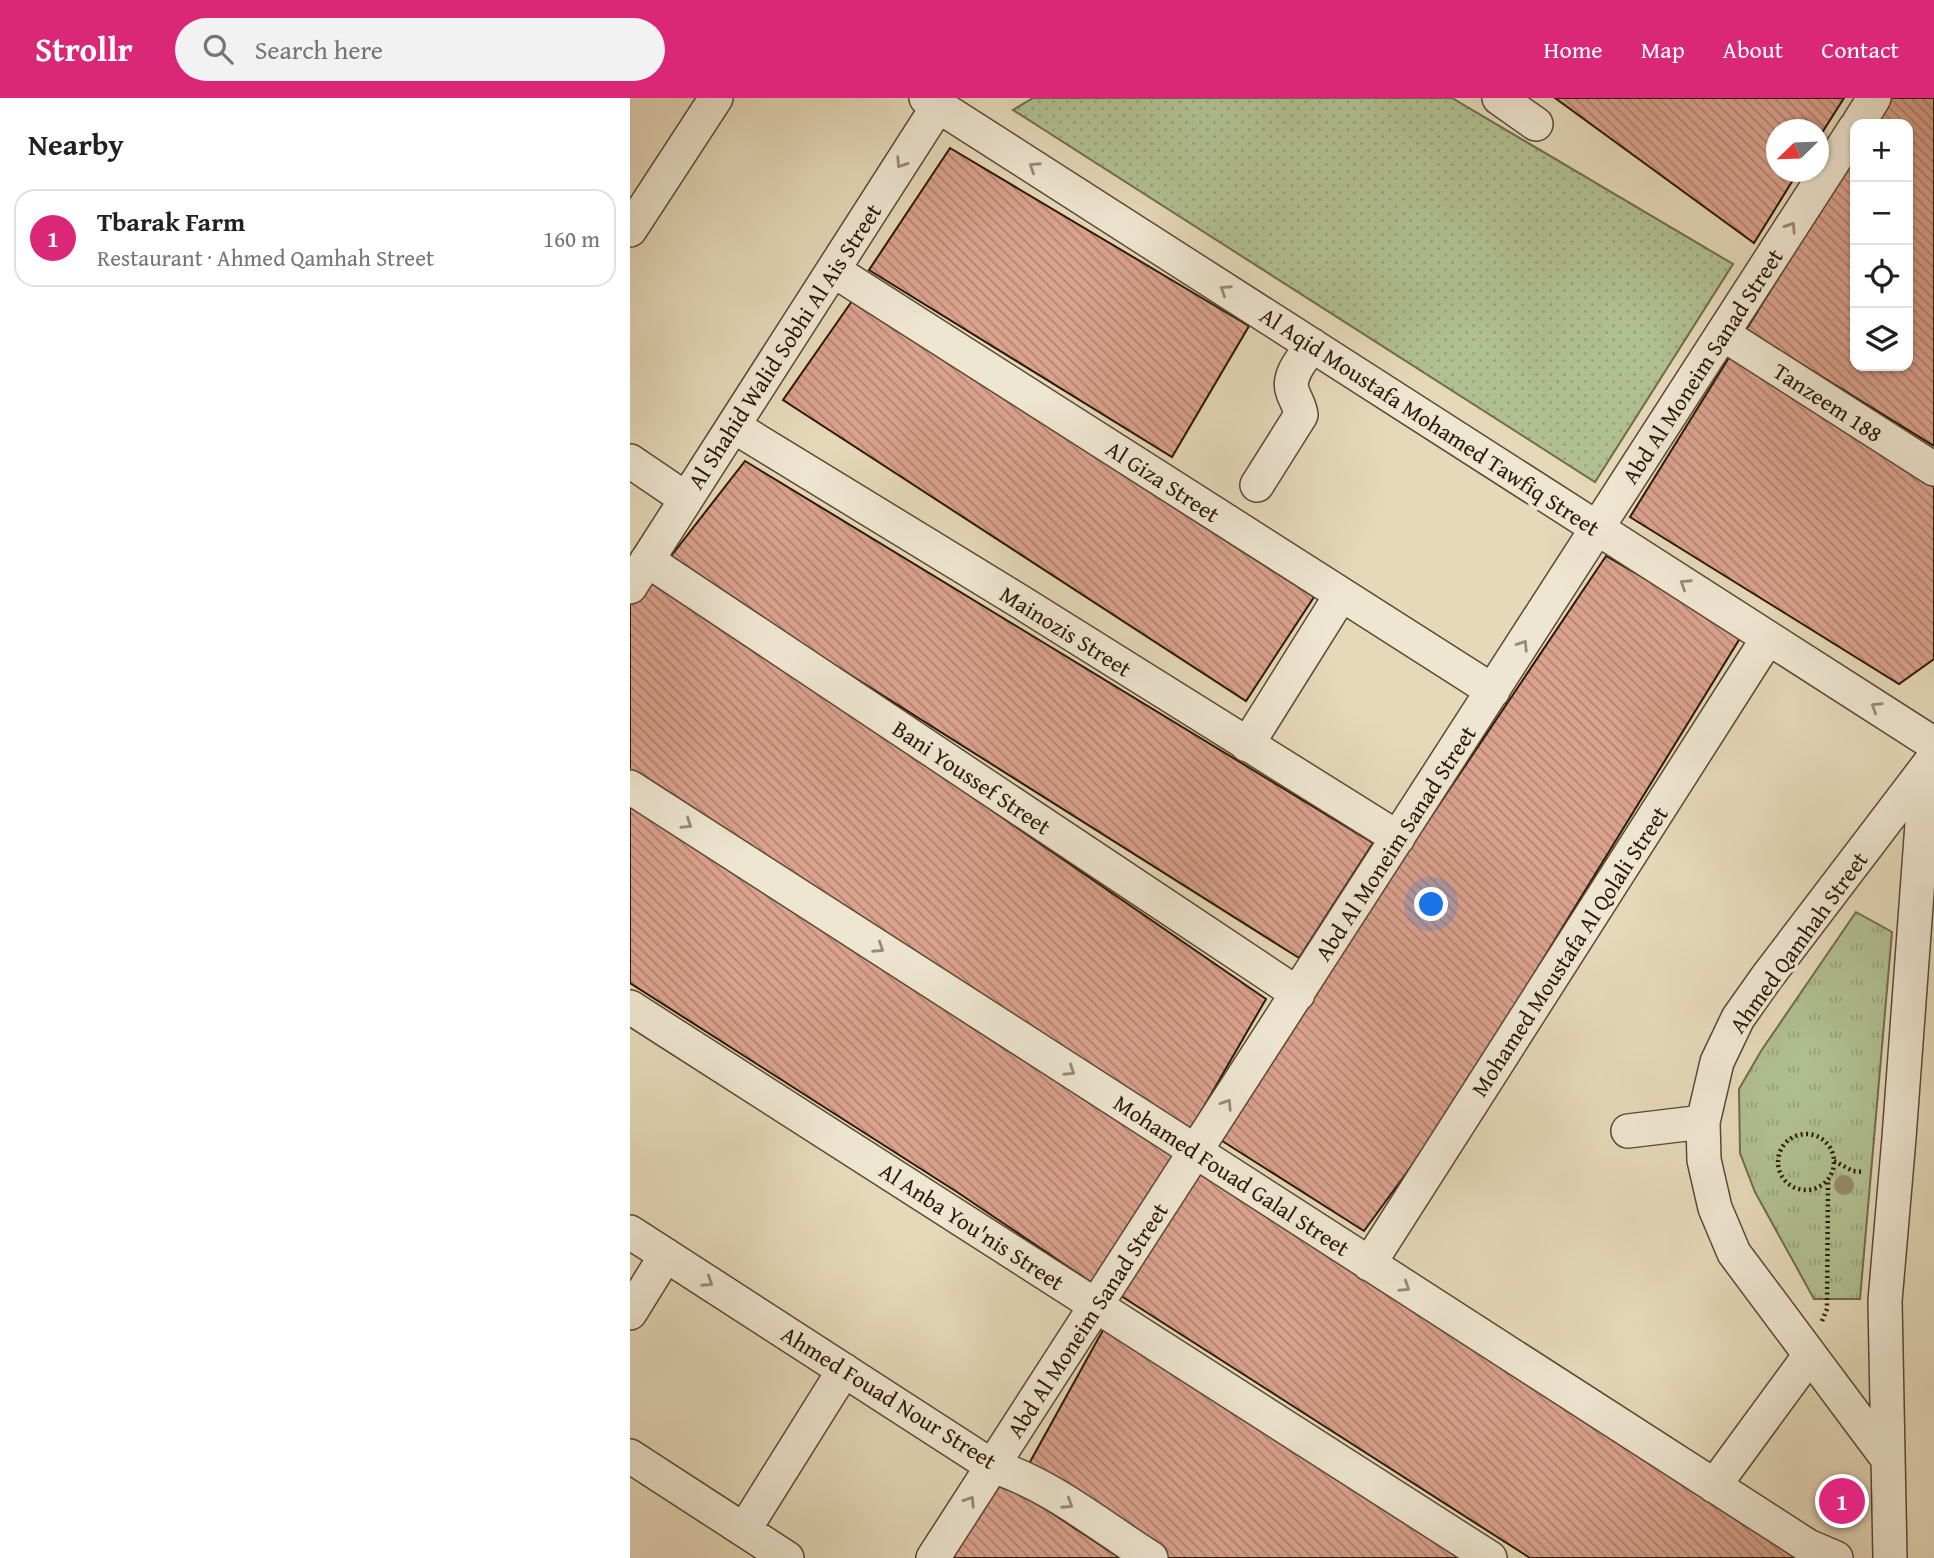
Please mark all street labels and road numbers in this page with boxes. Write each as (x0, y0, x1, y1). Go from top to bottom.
street label: Al Shahid Walid Sobhi Al Ais Street (679, 197, 889, 495)
street label: Abd Al Moneim Sanad Street (1613, 242, 1791, 490)
street label: Al Aqid Moustafa Mohamed Tawfiq Street (1254, 298, 1606, 544)
street label: Tanzeem 188 (1767, 354, 1889, 450)
street label: Al Giza Street (1100, 432, 1226, 530)
street label: Mainozis Street (994, 577, 1138, 685)
street label: Bani Youssef Street (886, 712, 1058, 842)
street label: Abd Al Moneim Sanad Street (1306, 719, 1484, 967)
street label: Mohamed Moustafa Al Qolali Street (1462, 799, 1676, 1103)
street label: Ahmed Qamhah Street (1721, 844, 1875, 1040)
street label: Mohamed Fouad Galal Street (1107, 1086, 1357, 1264)
street label: Al Anba You'nis Street (873, 1154, 1071, 1298)
street label: Abd Al Moneim Sanad Street (998, 1196, 1176, 1444)
street label: Ahmed Fouad Nour Street (775, 1317, 1003, 1477)

